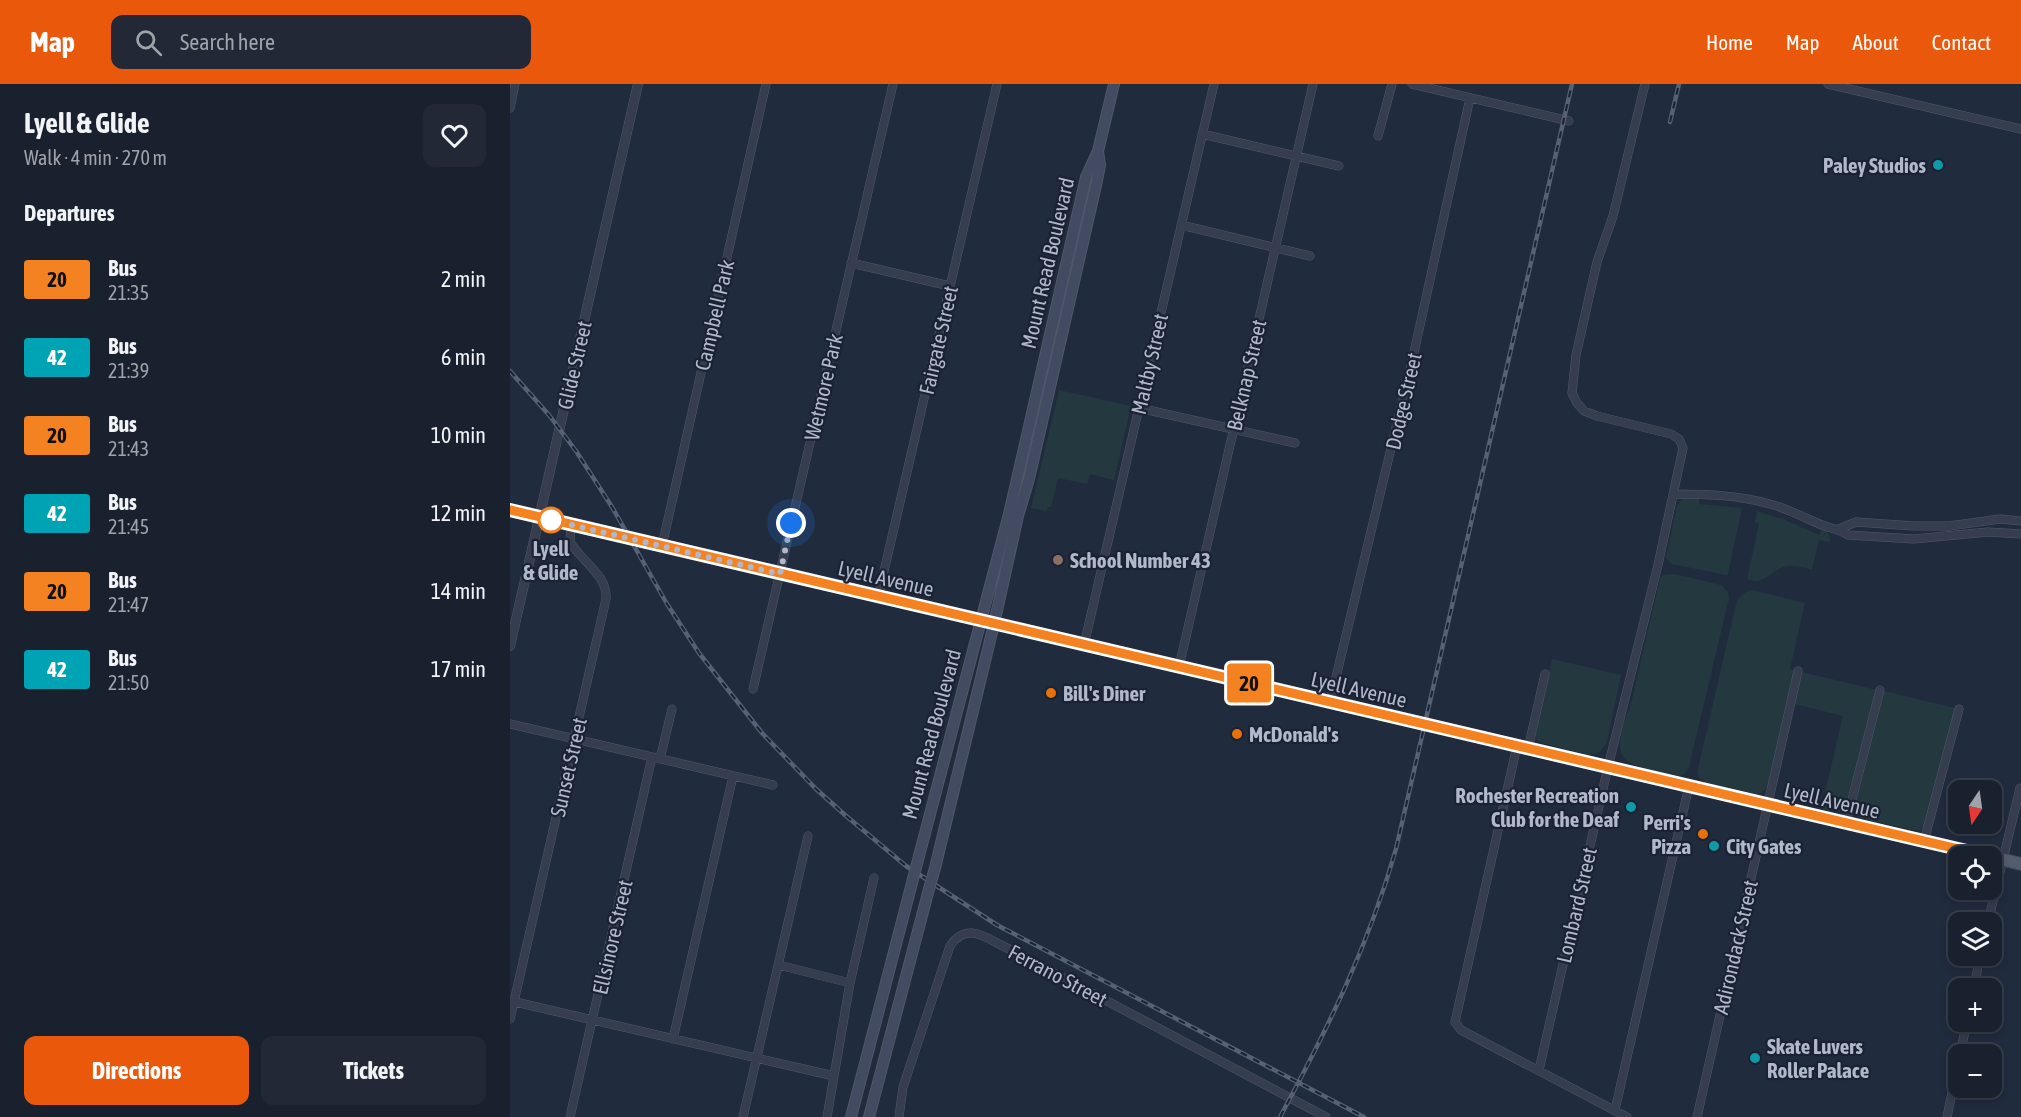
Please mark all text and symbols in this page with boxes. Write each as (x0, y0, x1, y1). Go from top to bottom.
search box (111, 15, 531, 69)
text: Map (30, 26, 75, 58)
icon: search (132, 26, 165, 59)
text: Search here (180, 29, 275, 55)
text: Home (1706, 30, 1753, 54)
text: Map (1786, 30, 1820, 54)
text: About (1853, 30, 1899, 54)
text: Contact (1932, 30, 1991, 54)
button: heart (423, 104, 486, 167)
text: Lyell & Glide (24, 107, 150, 139)
text: Walk · 4 min · 270 m (24, 146, 167, 169)
place label: Paley Studios (1823, 153, 1927, 177)
marker: Paley Studios (1931, 158, 1945, 172)
street label: Mount Read Boulevard (1016, 175, 1078, 351)
text: Departures (24, 200, 114, 226)
text: Bus (108, 255, 137, 281)
street label: Campbell Park (690, 257, 738, 373)
text: 2 min (441, 266, 486, 292)
text: 20 (47, 267, 67, 291)
text: 21:35 (108, 281, 149, 304)
street label: Fairgate Street (914, 283, 962, 397)
street label: Maltby Street (1126, 311, 1172, 417)
street label: Belknap Street (1222, 317, 1270, 433)
street label: Glide Street (552, 318, 596, 412)
street label: Wetmore Park (799, 331, 847, 443)
text: Bus (108, 333, 137, 359)
text: 6 min (441, 344, 486, 370)
text: 42 (47, 345, 67, 369)
street label: Dodge Street (1380, 350, 1426, 452)
text: 21:39 (108, 359, 149, 382)
text: Bus (108, 411, 137, 437)
text: 10 min (431, 422, 486, 448)
text: 20 (47, 423, 67, 447)
text: 21:43 (108, 437, 149, 460)
text: Bus (108, 489, 137, 515)
text: 12 min (431, 500, 486, 526)
text: 42 (47, 501, 67, 525)
marker: Lyell & Glide (538, 507, 564, 533)
your location (776, 508, 806, 538)
text: 21:45 (108, 515, 149, 538)
place label: Lyell & Glide (524, 536, 578, 584)
place label: School Number 43 (1070, 548, 1211, 572)
marker: School Number 43 (1051, 553, 1065, 567)
street label: Lyell Avenue (836, 555, 936, 601)
text: Bus (108, 567, 137, 593)
text: 14 min (431, 578, 486, 604)
text: 20 (47, 579, 67, 603)
text: 21:47 (108, 593, 149, 616)
text: Bus (108, 645, 137, 671)
street label: Mount Read Boulevard (897, 646, 965, 822)
text: 17 min (431, 656, 486, 682)
text: 42 (47, 657, 67, 681)
line badge: 20 (1222, 664, 1276, 702)
street label: Lyell Avenue (1309, 666, 1409, 712)
text: 21:50 (108, 671, 149, 694)
text: 20 (1239, 671, 1259, 695)
place label: Bill's Diner (1063, 681, 1146, 705)
marker: Bill's Diner (1044, 686, 1058, 700)
street label: Sunset Street (545, 715, 591, 819)
place label: McDonald's (1249, 722, 1339, 746)
marker: McDonald's (1230, 727, 1244, 741)
street label: Lyell Avenue (1782, 777, 1882, 823)
north arrow (1948, 780, 2002, 834)
map controls (1948, 780, 2002, 1098)
place label: Rochester Recreation Club for the Deaf (1455, 783, 1619, 831)
marker: Rochester Recreation Club for the Deaf (1624, 800, 1638, 814)
place label: Perri's Pizza (1643, 810, 1692, 858)
marker: Perri's Pizza (1696, 827, 1710, 841)
place label: City Gates (1726, 834, 1802, 858)
marker: City Gates (1707, 839, 1721, 853)
street label: Lombard Street (1551, 845, 1601, 965)
button: locate (1948, 846, 2002, 900)
street label: Ellsinore Street (587, 877, 637, 997)
street label: Adirondack Street (1708, 878, 1762, 1016)
button: layers (1948, 912, 2002, 966)
street label: Ferrano Street (1005, 939, 1111, 1011)
button: + (1948, 978, 2002, 1032)
place label: Skate Luvers Roller Palace (1767, 1034, 1869, 1082)
button: Directions (24, 1036, 249, 1105)
button: Tickets (261, 1036, 486, 1105)
button: − (1948, 1044, 2002, 1098)
marker: Skate Luvers Roller Palace (1748, 1051, 1762, 1065)

